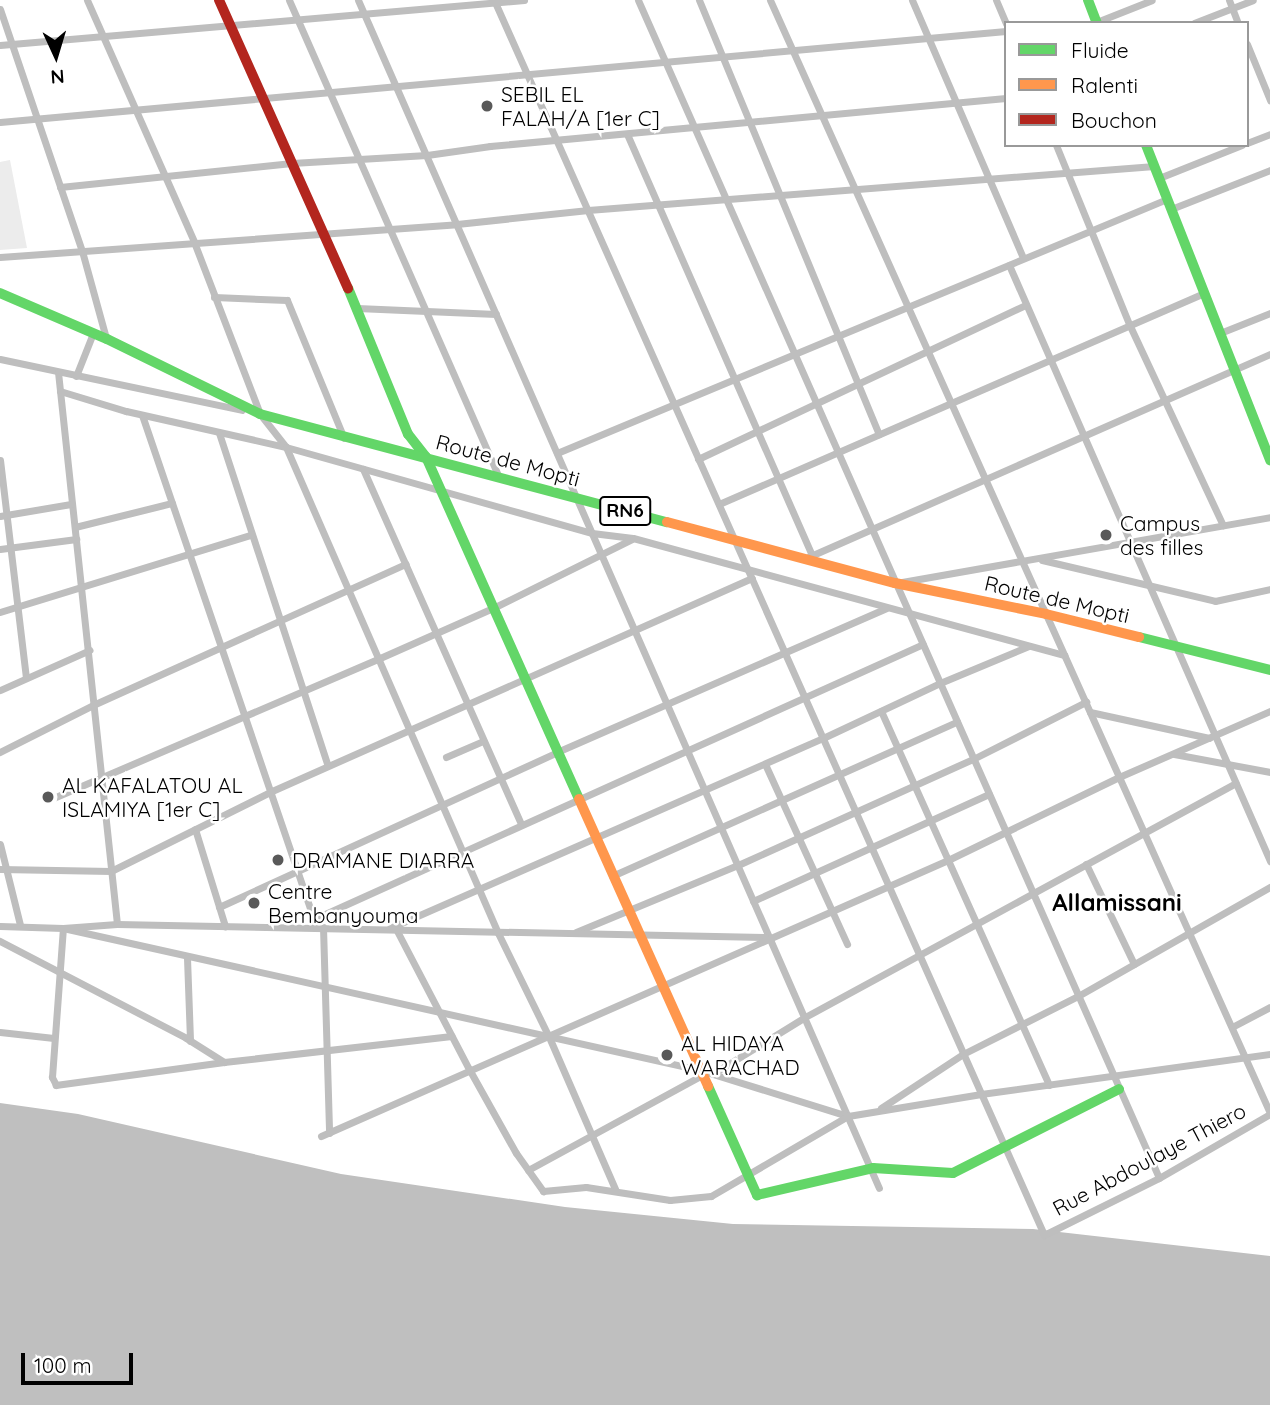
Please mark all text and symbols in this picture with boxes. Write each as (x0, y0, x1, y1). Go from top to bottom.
north arrow (21, 21, 91, 91)
legend (1004, 21, 1249, 147)
text: Fluide (1071, 37, 1129, 63)
text: N (50, 64, 65, 89)
text: Ralenti (1071, 72, 1138, 98)
place label: SEBIL EL FALAH/A [1er C] (501, 81, 660, 131)
marker: SEBIL EL FALAH/A [1er C] (479, 98, 495, 114)
text: Bouchon (1071, 107, 1157, 133)
street label: Route de Mopti (433, 429, 583, 491)
road number: RN6 (599, 496, 651, 526)
place label: Campus des filles (1120, 510, 1203, 560)
marker: Campus des filles (1098, 527, 1114, 543)
street label: Route de Mopti (982, 570, 1132, 628)
place label: AL KAFALATOU AL ISLAMIYA [1er C] (62, 772, 243, 822)
marker: AL KAFALATOU AL ISLAMIYA [1er C] (40, 789, 56, 805)
place label: DRAMANE DIARRA (292, 847, 474, 873)
marker: DRAMANE DIARRA (270, 852, 286, 868)
place label: Centre Bembanyouma (268, 878, 418, 928)
district label: Allamissani (1052, 889, 1182, 917)
marker: Centre Bembanyouma (246, 895, 262, 911)
place label: AL HIDAYA WARACHAD (681, 1030, 799, 1080)
marker: AL HIDAYA WARACHAD (659, 1047, 675, 1063)
street label: Rue Abdoulaye Thiero (1048, 1097, 1250, 1221)
scale bar (24, 1338, 136, 1382)
text: 100 m (34, 1352, 92, 1378)

